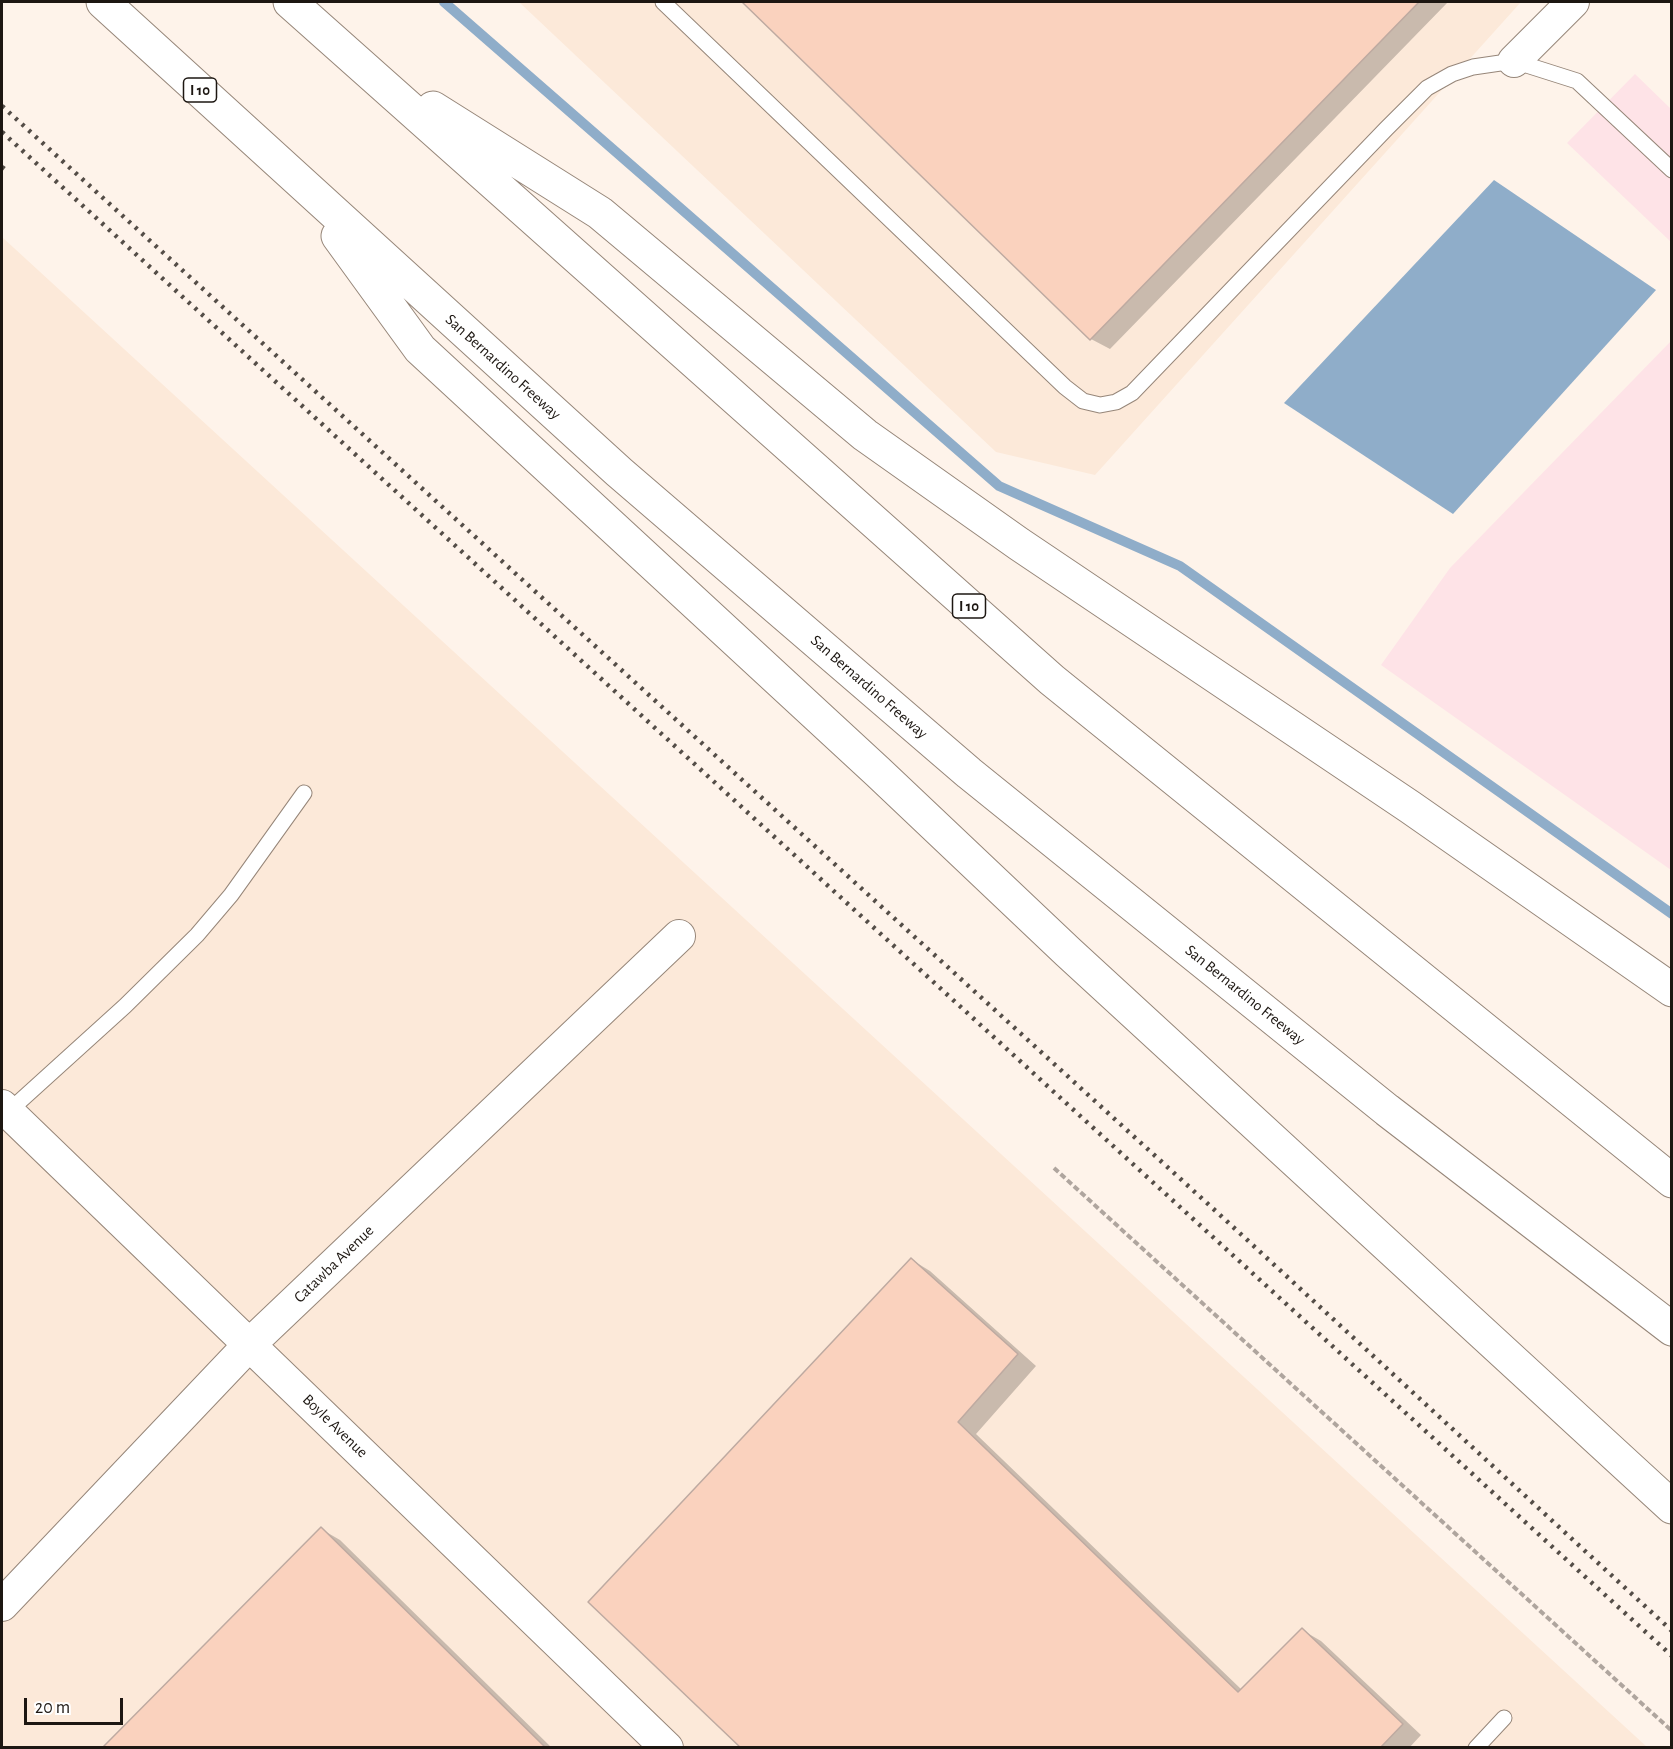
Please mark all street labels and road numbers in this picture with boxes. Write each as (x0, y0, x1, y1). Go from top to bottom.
road number: I 10 (184, 78, 216, 102)
street label: San Bernardino Freeway (441, 310, 565, 424)
road number: I 10 (952, 594, 986, 618)
street label: San Bernardino Freeway (807, 631, 931, 743)
street label: San Bernardino Freeway (1181, 941, 1309, 1049)
street label: Catawba Avenue (290, 1221, 378, 1307)
street label: Boyle Avenue (298, 1390, 372, 1462)

